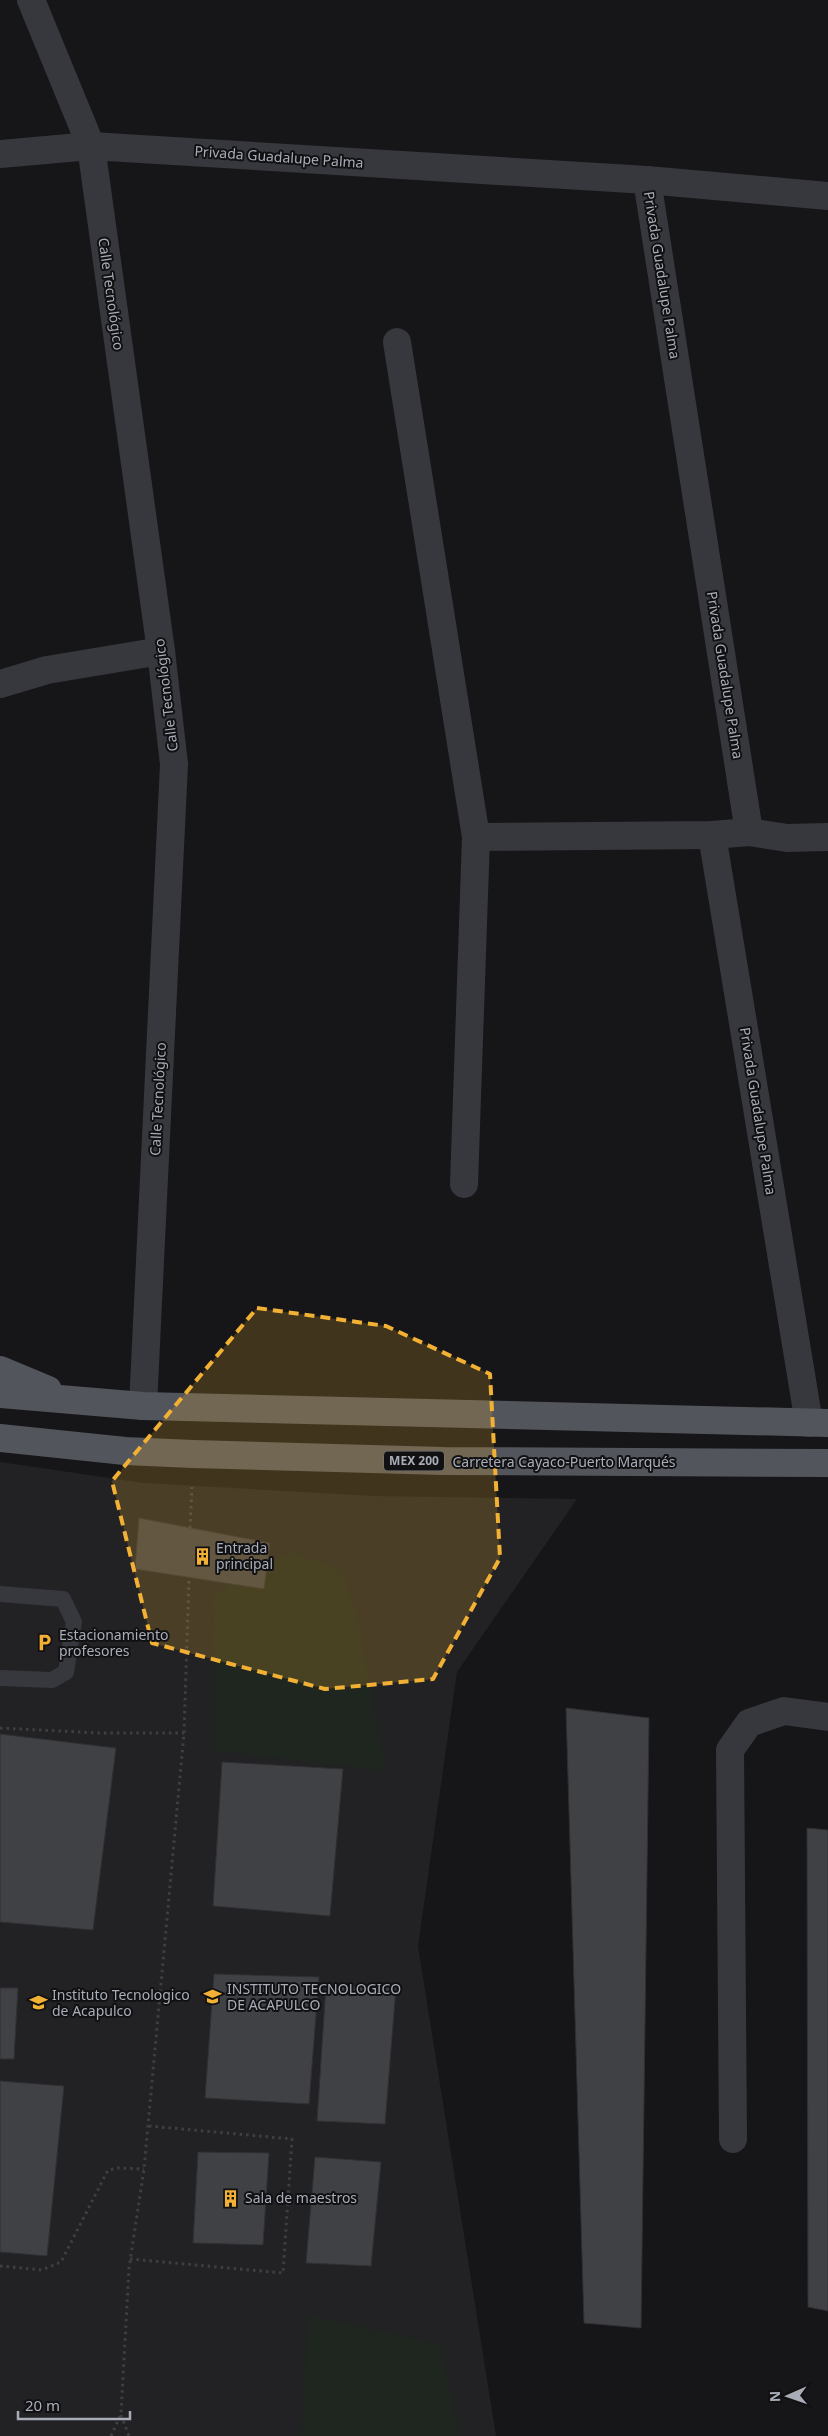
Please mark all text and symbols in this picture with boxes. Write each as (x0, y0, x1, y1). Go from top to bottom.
street label: Privada Guadalupe Palma (194, 141, 364, 172)
street label: Privada Guadalupe Palma (640, 190, 685, 360)
street label: Calle Tecnológico (94, 236, 129, 351)
street label: Privada Guadalupe Palma (703, 590, 748, 760)
street label: Calle Tecnológico (149, 638, 182, 753)
street label: Privada Guadalupe Palma (736, 1026, 781, 1196)
street label: Calle Tecnológico (145, 1042, 170, 1156)
road number: MEX 200 (384, 1452, 444, 1470)
street label: Carretera Cayaco-Puerto Marqués (452, 1452, 676, 1471)
place label: Entrada principal (216, 1538, 273, 1573)
building icon: Entrada principal (192, 1546, 212, 1566)
place label: Estacionamiento profesores (59, 1625, 168, 1660)
parking icon: Estacionamiento profesores (35, 1633, 55, 1653)
place label: INSTITUTO TECNOLOGICO DE ACAPULCO (227, 1979, 401, 2014)
place label: Instituto Tecnologico de Acapulco (52, 1985, 190, 2020)
school or university icon: INSTITUTO TECNOLOGICO DE ACAPULCO (203, 1987, 223, 2007)
school or university icon: Instituto Tecnologico de Acapulco (28, 1993, 48, 2013)
building icon: Sala de maestros (221, 2188, 241, 2208)
place label: Sala de maestros (245, 2188, 357, 2207)
north arrow (763, 2371, 813, 2421)
scale bar (18, 2388, 130, 2420)
text: N (765, 2390, 784, 2402)
text: 20 m (25, 2395, 60, 2415)

